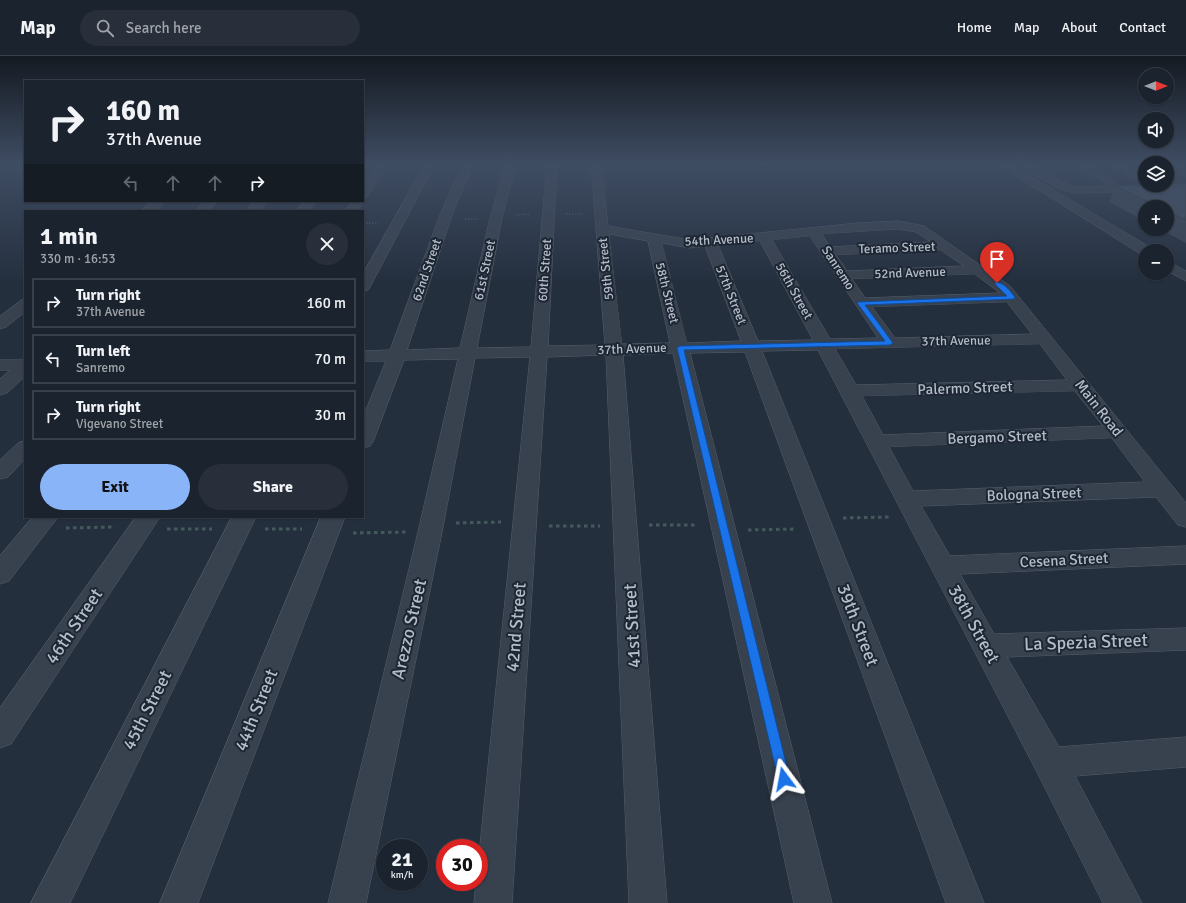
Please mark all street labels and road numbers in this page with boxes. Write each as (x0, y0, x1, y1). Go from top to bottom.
street label: 54th Avenue (684, 230, 754, 250)
street label: 62nd Street (409, 236, 445, 303)
street label: 59th Street (595, 237, 617, 301)
street label: 61st Street (471, 238, 499, 302)
street label: 60th Street (535, 238, 555, 302)
street label: Teramo Street (858, 239, 936, 257)
street label: Sanremo (818, 243, 858, 293)
street label: 56th Street (772, 260, 816, 323)
street label: 58th Street (652, 261, 682, 326)
street label: 57th Street (712, 263, 750, 327)
street label: 52nd Avenue (874, 264, 946, 282)
street label: 37th Avenue (921, 332, 991, 350)
street label: 37th Avenue (597, 340, 667, 358)
street label: Main Road (1071, 376, 1127, 440)
street label: Palermo Street (917, 377, 1013, 399)
street label: Bergamo Street (947, 426, 1047, 448)
street label: Bologna Street (986, 483, 1082, 505)
street label: Cesena Street (1019, 549, 1109, 571)
street label: Arezzo Street (387, 577, 431, 681)
street label: 42nd Street (501, 581, 531, 673)
street label: 39th Street (832, 581, 884, 669)
street label: 38th Street (943, 581, 1005, 667)
street label: 41st Street (619, 583, 645, 669)
street label: 46th Street (41, 584, 107, 668)
street label: La Spezia Street (1024, 629, 1148, 655)
street label: 44th Street (230, 666, 282, 754)
street label: 45th Street (118, 667, 176, 753)

